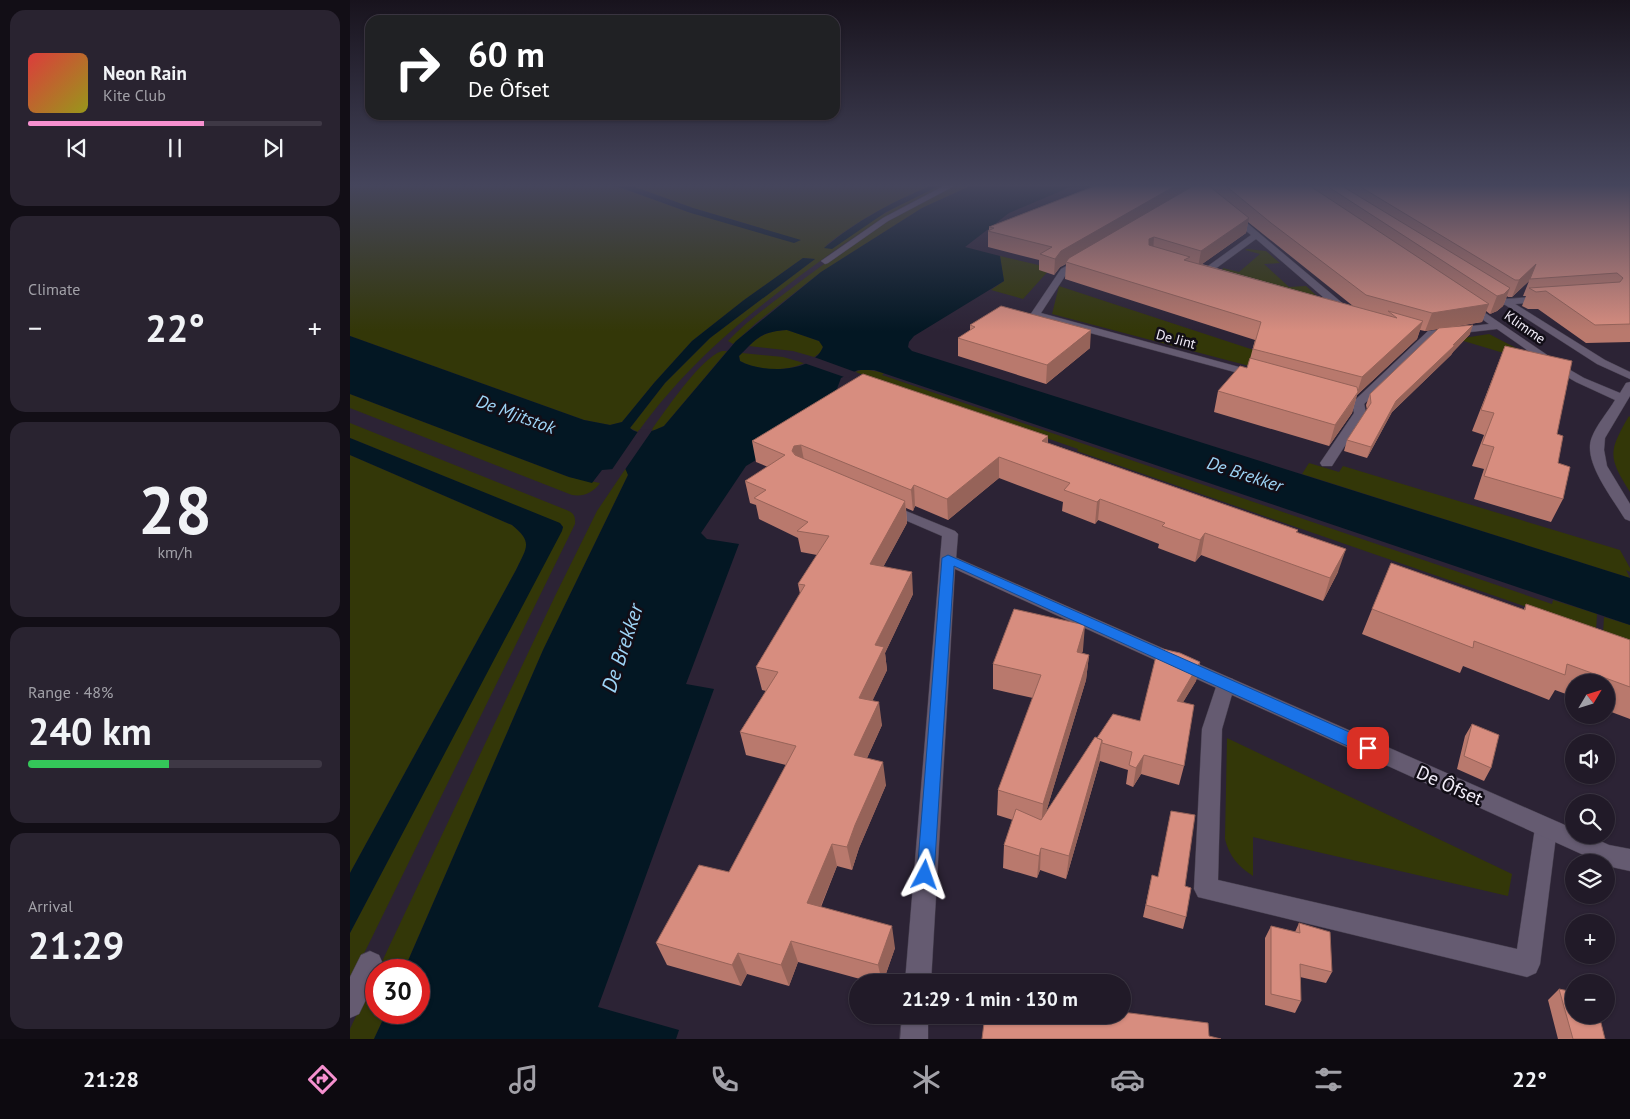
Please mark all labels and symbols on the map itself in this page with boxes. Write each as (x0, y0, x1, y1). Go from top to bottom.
street label: Klimme (1501, 306, 1549, 348)
street label: De Jint (1154, 325, 1198, 353)
water label: De Mjitstok (473, 389, 560, 439)
water label: De Brekker (1204, 451, 1287, 497)
water label: De Brekker (595, 598, 650, 696)
north arrow (1565, 674, 1615, 724)
pin (1347, 727, 1389, 769)
street label: De Ôfset (1413, 760, 1487, 810)
position arrow (898, 848, 950, 900)
speed limit sign: 30 (365, 959, 430, 1024)

